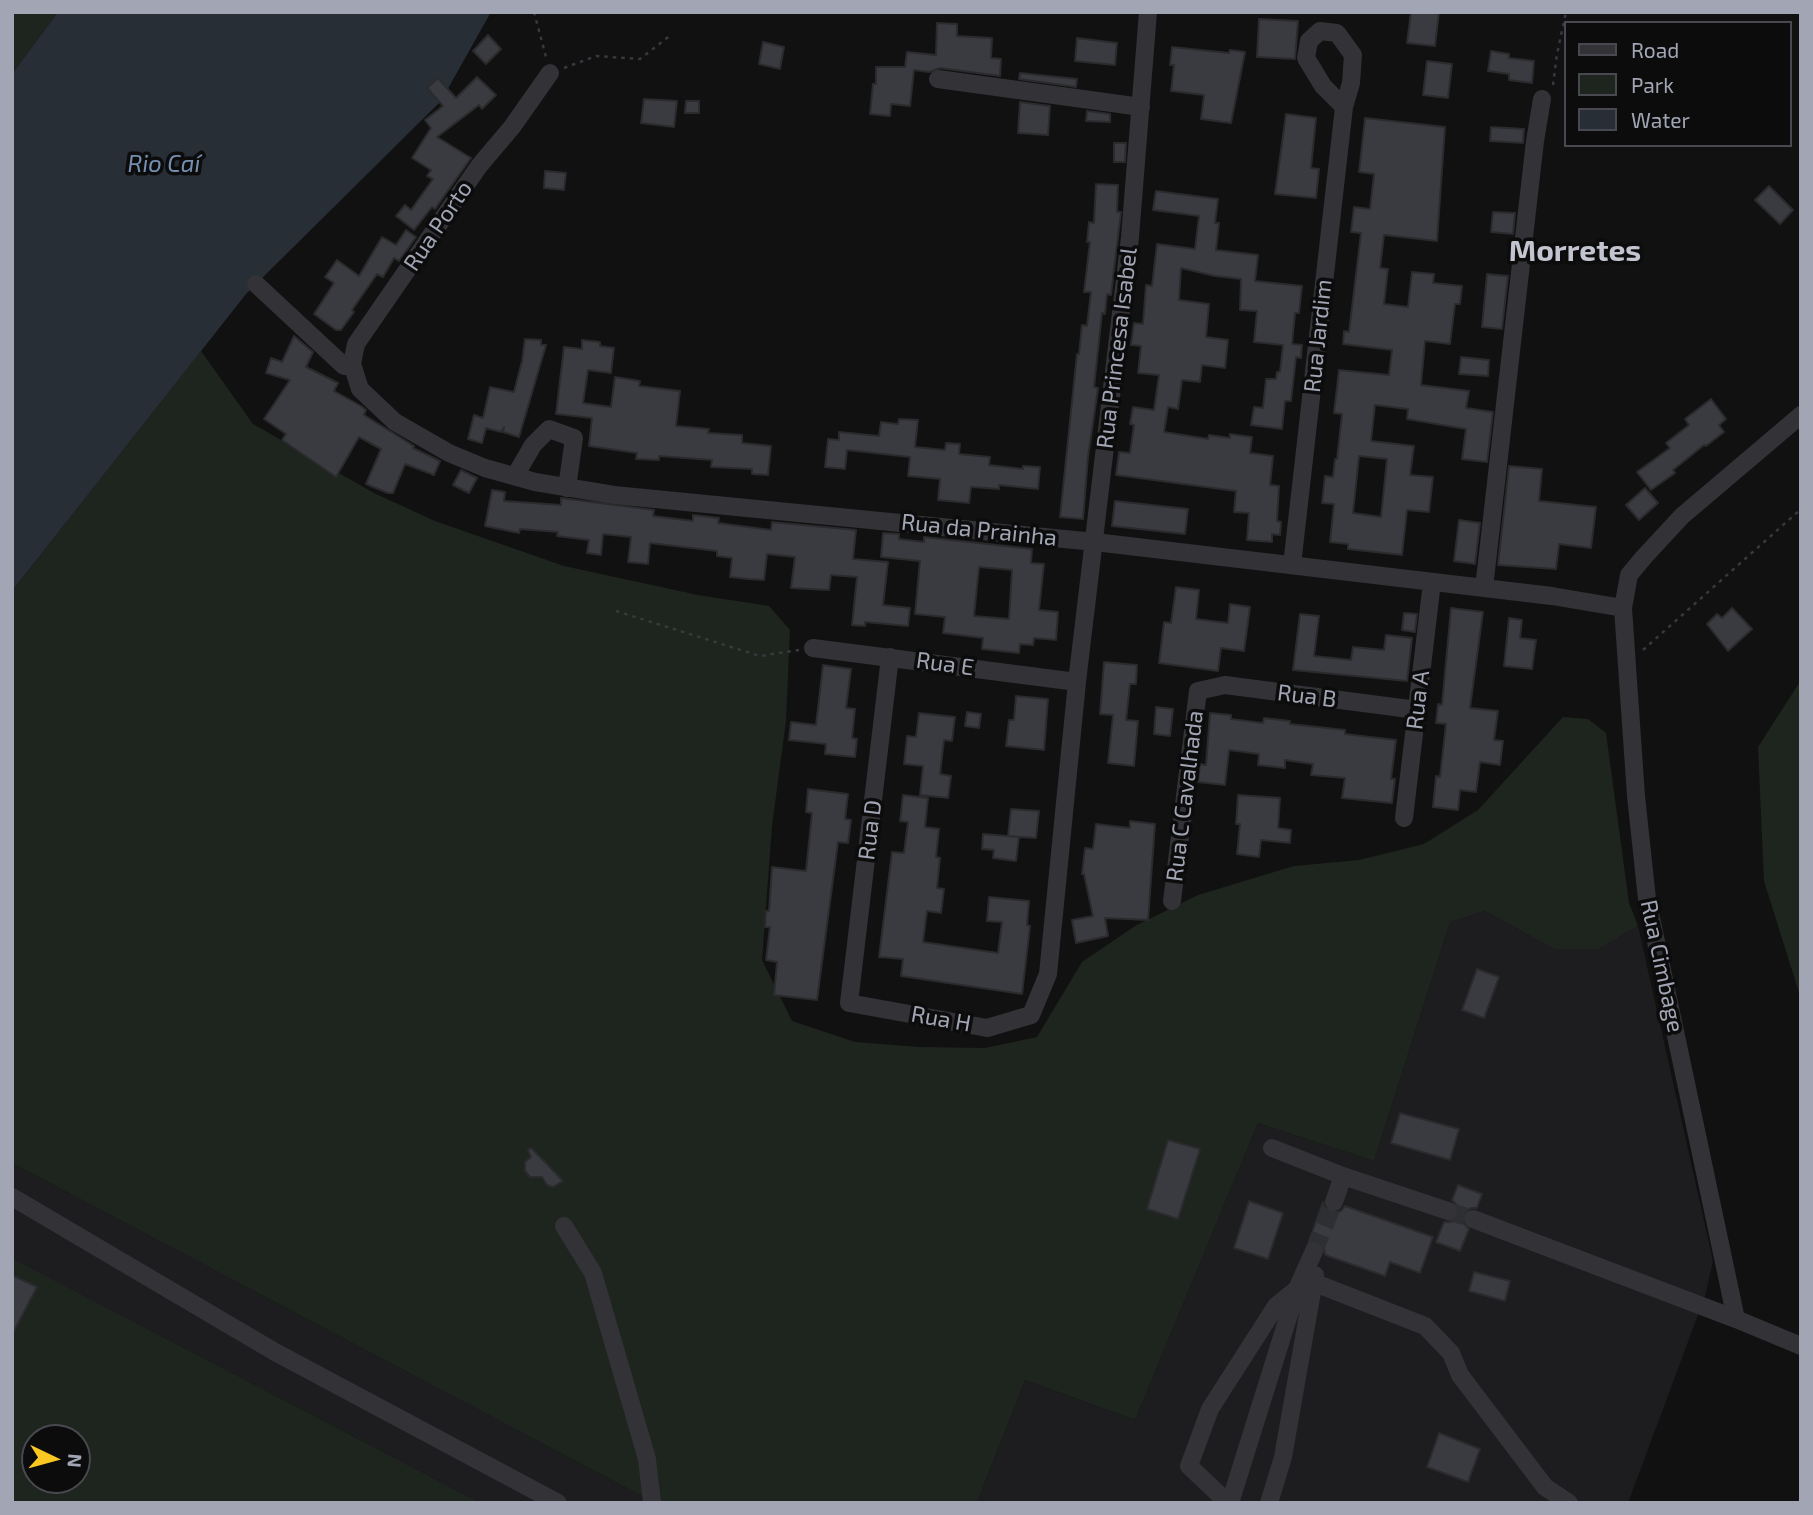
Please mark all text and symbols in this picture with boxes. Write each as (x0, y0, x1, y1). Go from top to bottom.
legend (1564, 21, 1792, 147)
text: Road (1631, 37, 1679, 62)
text: Park (1631, 72, 1674, 97)
text: Water (1631, 107, 1690, 132)
water label: Rio Caí (128, 150, 200, 178)
street label: Rua Porto (398, 176, 478, 276)
district label: Morretes (1509, 233, 1641, 269)
street label: Rua Princesa Isabel (1091, 246, 1143, 450)
street label: Rua Jardim (1298, 278, 1338, 394)
street label: Rua da Prainha (900, 508, 1058, 552)
street label: Rua E (914, 646, 976, 682)
street label: Rua A (1401, 669, 1435, 731)
street label: Rua B (1276, 679, 1338, 713)
street label: Rua C Cavalhada (1161, 709, 1209, 883)
street label: Rua D (853, 798, 887, 862)
street label: Rua Cimbage (1634, 897, 1690, 1035)
street label: Rua H (909, 1000, 973, 1038)
north arrow (21, 1424, 91, 1494)
text: N (63, 1453, 87, 1469)

